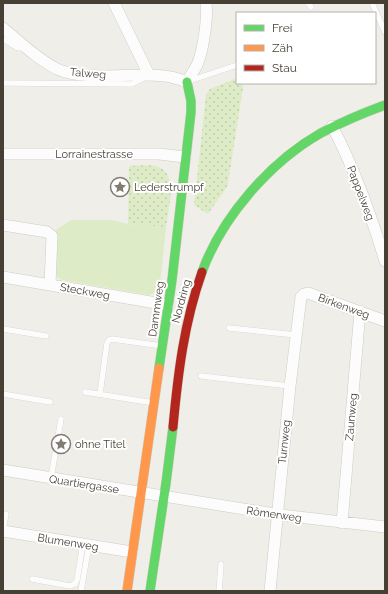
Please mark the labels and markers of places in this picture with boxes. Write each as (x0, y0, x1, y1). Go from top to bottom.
place icon: Lederstrumpf (109, 176, 131, 198)
place label: Lederstrumpf (134, 181, 204, 194)
place icon: ohne Titel (50, 433, 72, 455)
place label: ohne Titel (75, 438, 125, 451)

